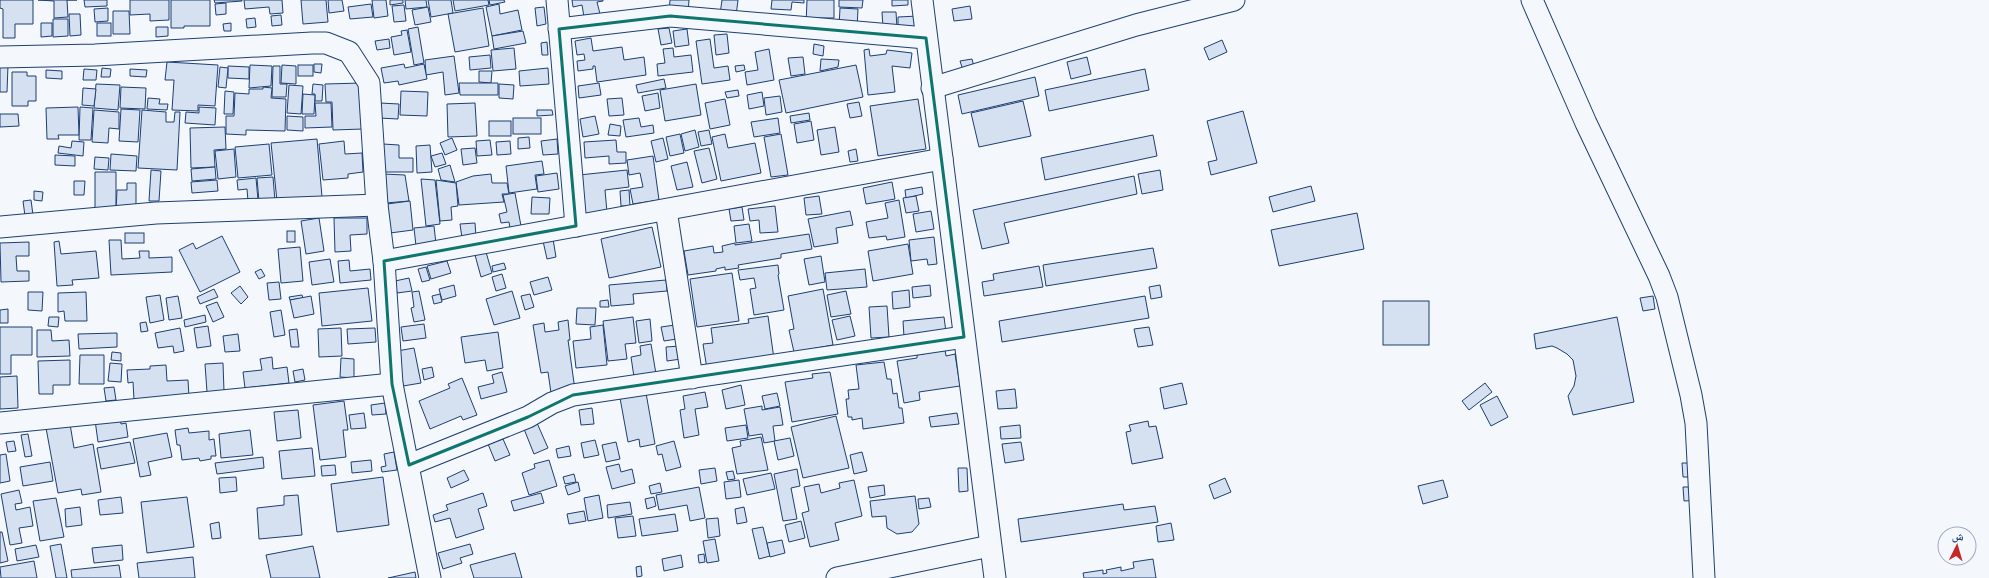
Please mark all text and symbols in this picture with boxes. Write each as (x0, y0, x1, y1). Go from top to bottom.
north arrow (1937, 526, 1977, 566)
text: ش (1951, 530, 1965, 545)

